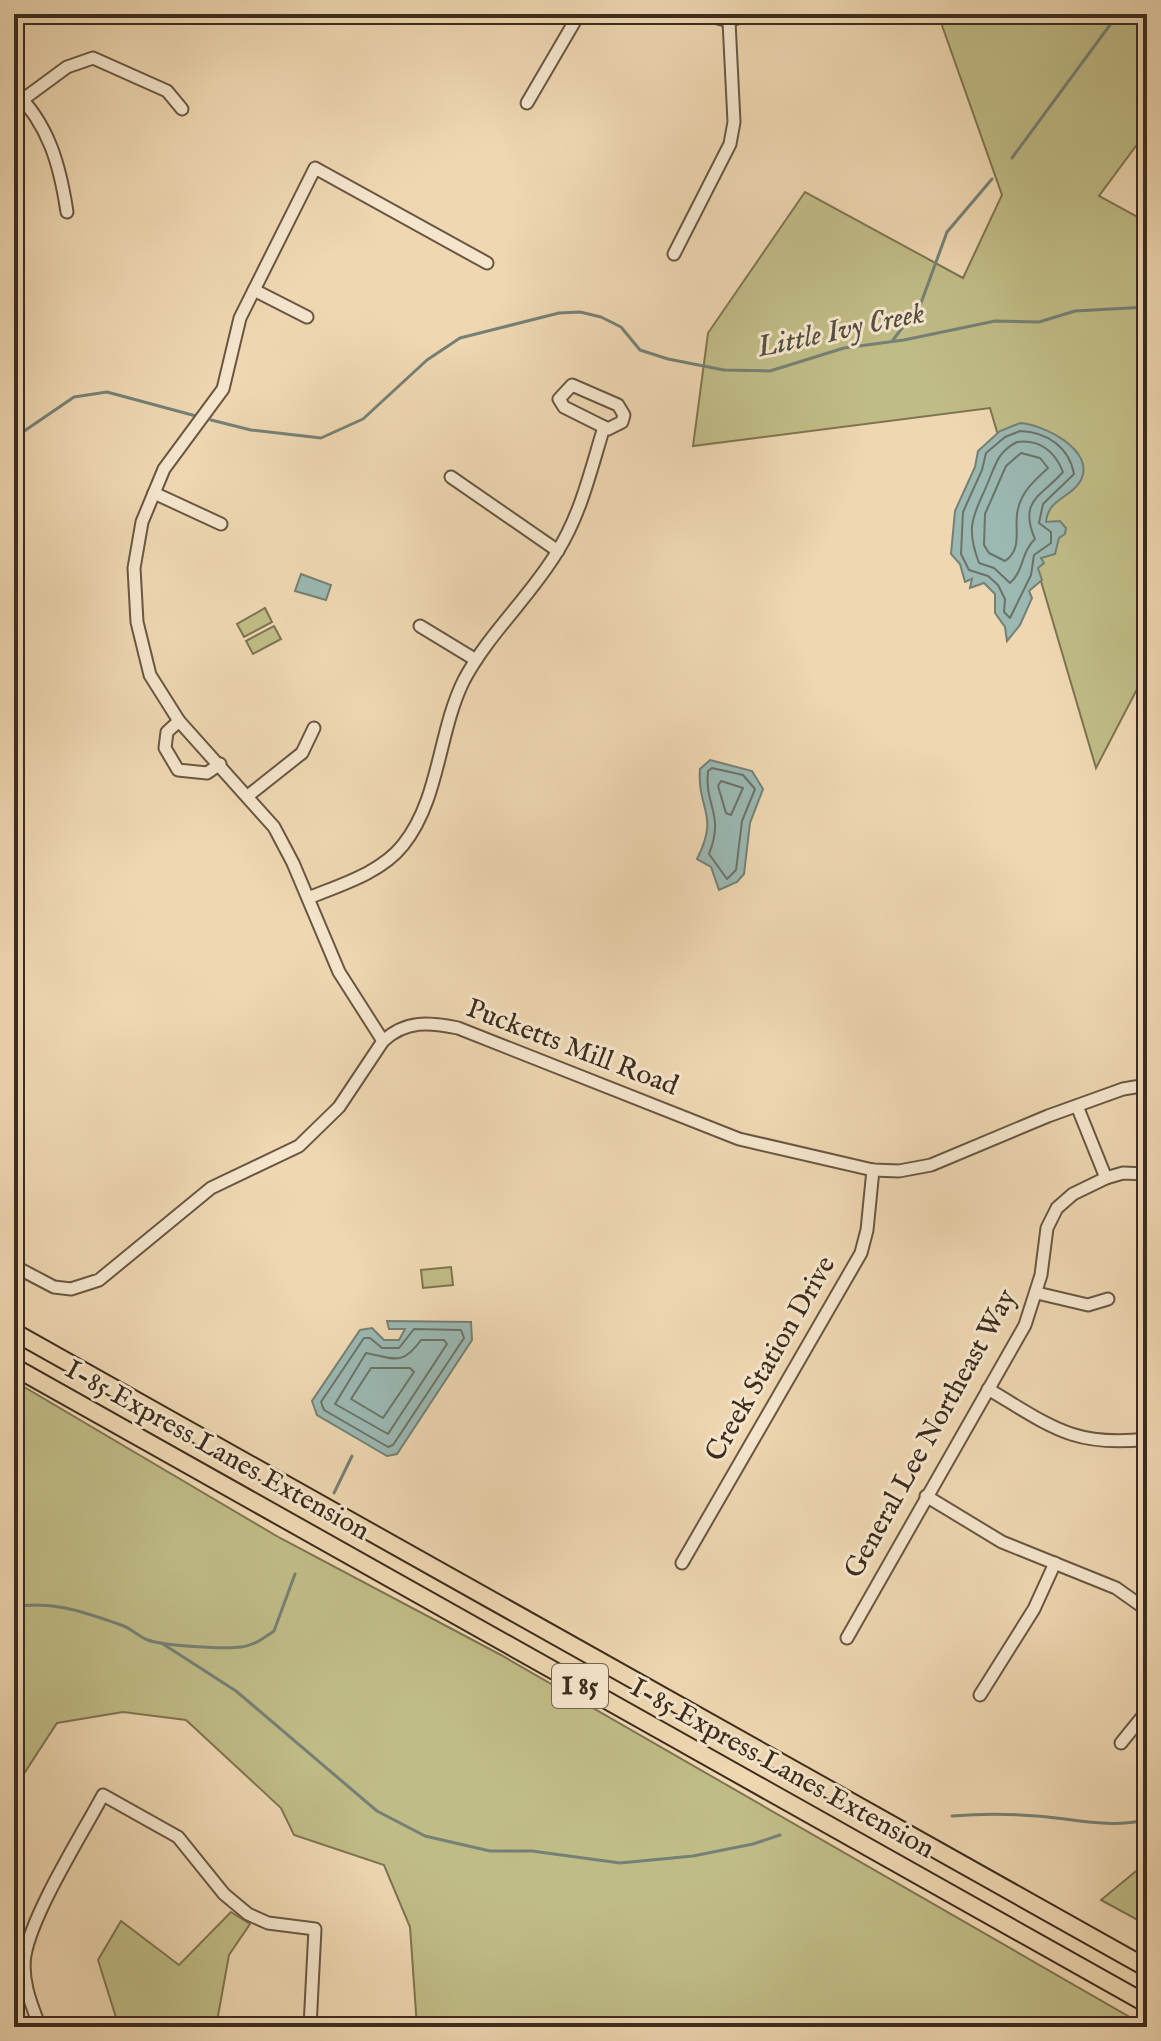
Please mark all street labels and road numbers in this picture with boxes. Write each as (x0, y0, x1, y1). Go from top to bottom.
street label: Pucketts Mill Road (461, 992, 683, 1105)
street label: Creek Station Drive (698, 1250, 844, 1468)
street label: General Lee Northeast Way (837, 1283, 1025, 1585)
street label: I-85 Express Lanes Extension (59, 1353, 375, 1549)
road number: I 85 (552, 1664, 608, 1708)
street label: I-85 Express Lanes Extension (624, 1671, 940, 1867)

